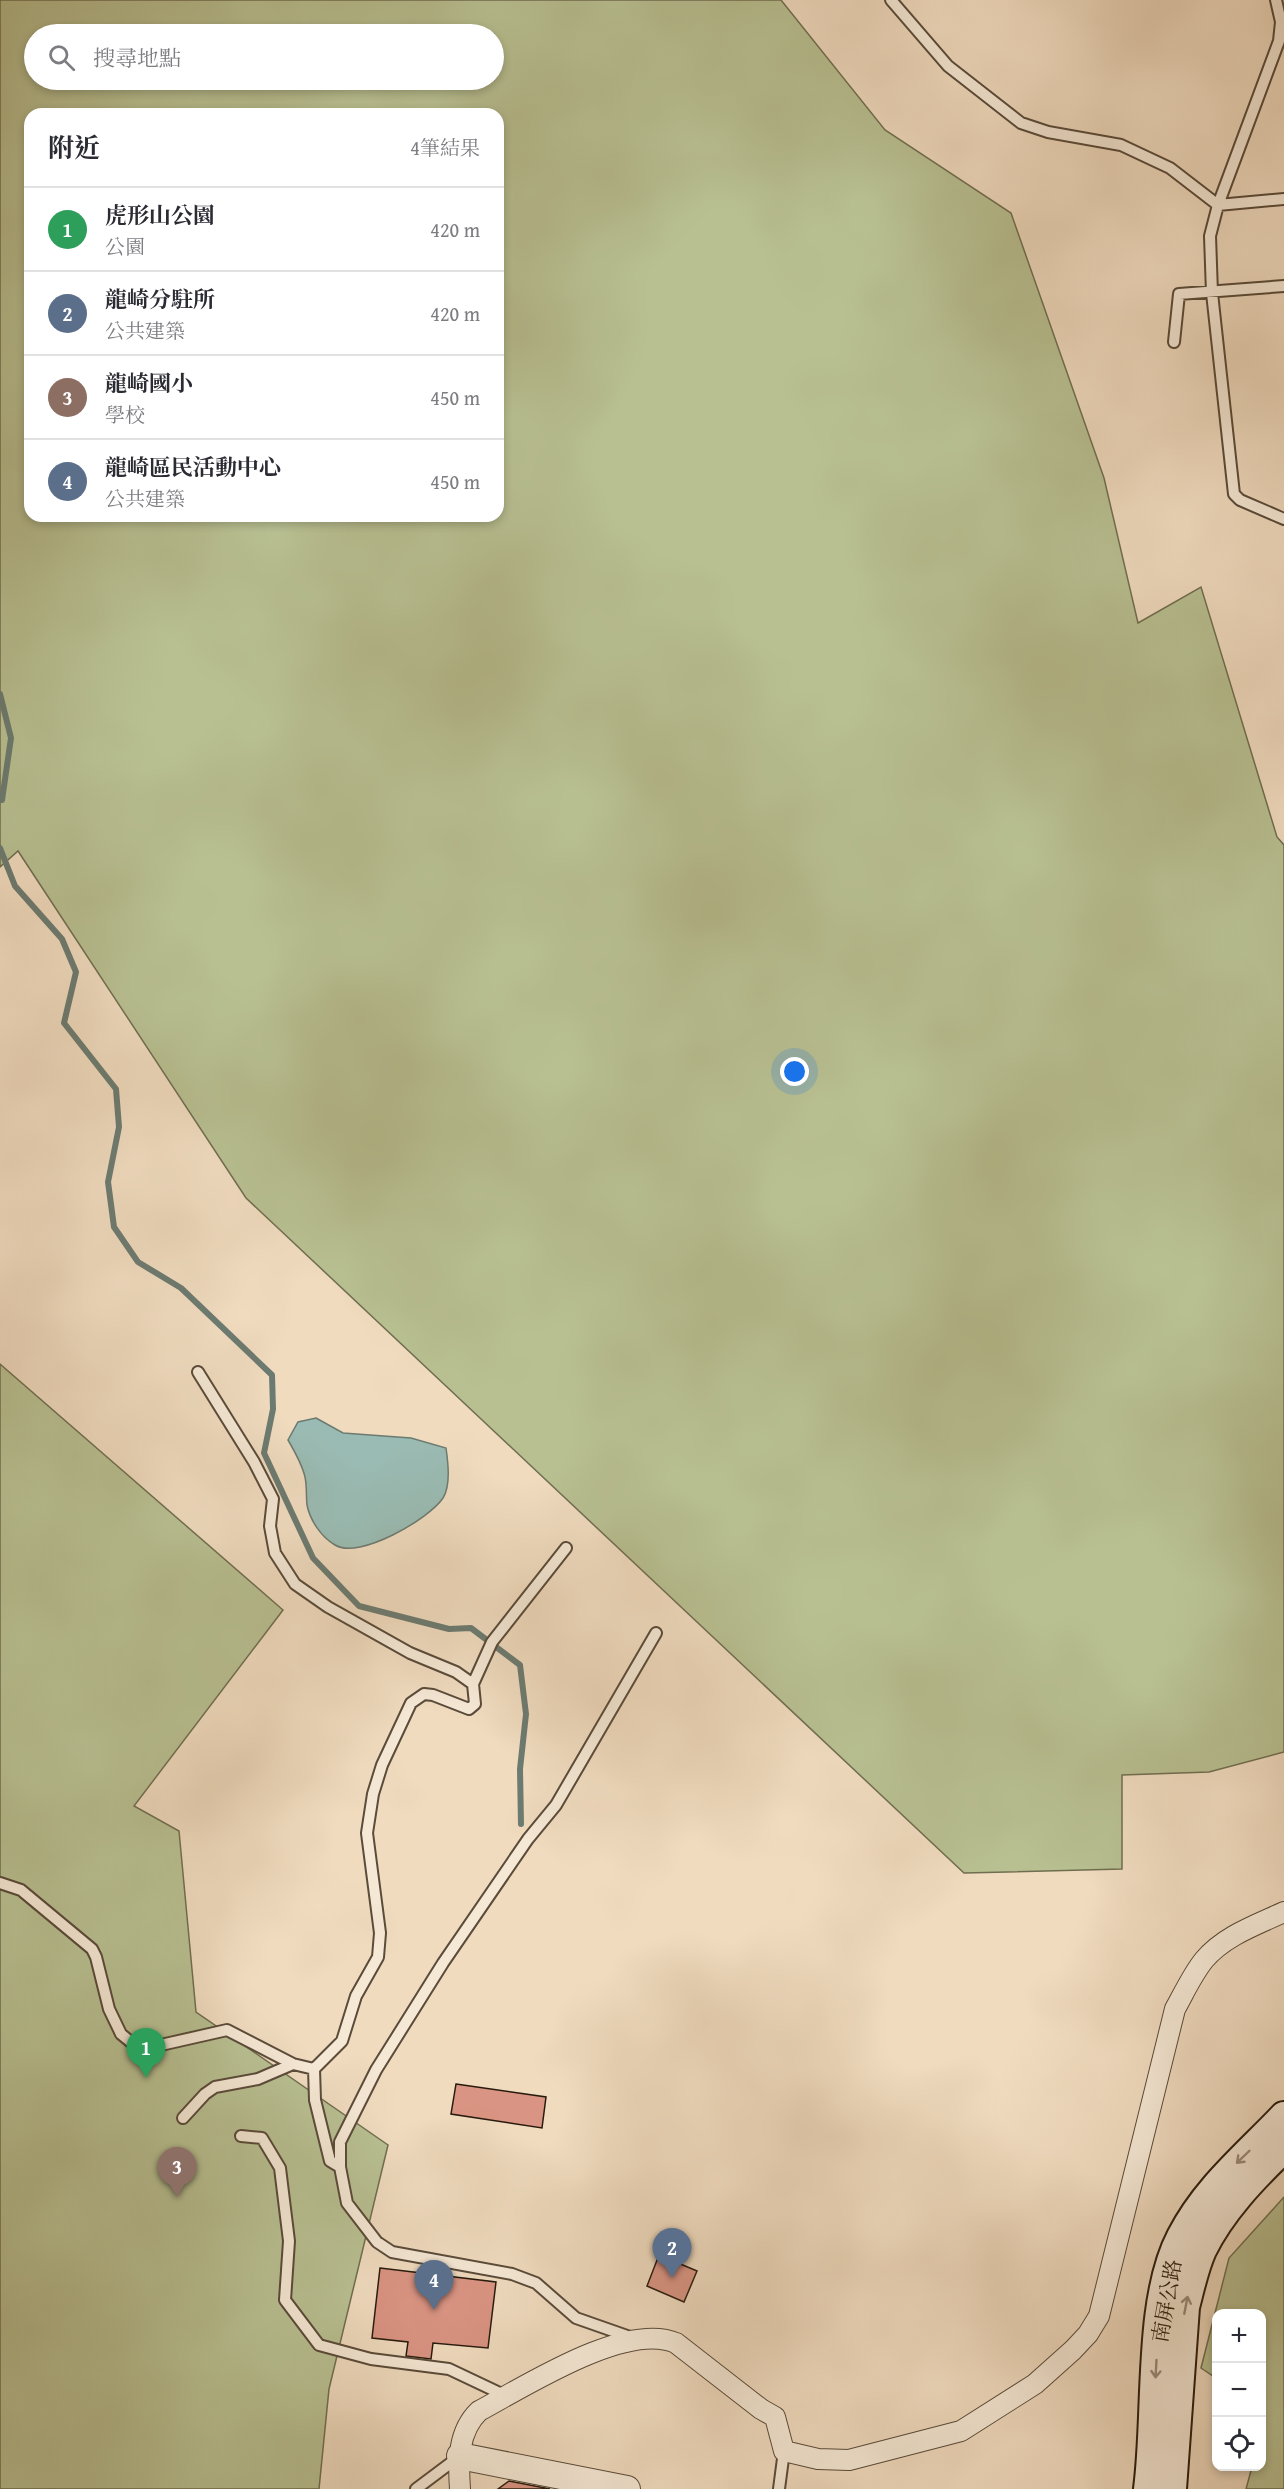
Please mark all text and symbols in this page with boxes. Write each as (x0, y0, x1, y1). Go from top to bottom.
search box (24, 24, 504, 90)
icon: search (45, 41, 78, 74)
text: 搜尋地點 (93, 42, 181, 74)
text: 附近 (48, 128, 100, 167)
text: 4筆結果 (410, 133, 480, 162)
text: 虎形山公園 (105, 199, 215, 231)
text: 1 (62, 215, 73, 244)
text: 420 m (430, 215, 480, 244)
text: 公園 (105, 232, 145, 261)
text: 龍崎分駐所 (105, 283, 215, 315)
text: 2 (62, 299, 73, 328)
text: 420 m (430, 299, 480, 328)
text: 公共建築 (105, 316, 185, 345)
text: 龍崎國小 (105, 367, 193, 399)
text: 3 (62, 383, 73, 412)
text: 450 m (430, 383, 480, 412)
text: 學校 (105, 400, 145, 429)
text: 龍崎區民活動中心 (105, 451, 281, 483)
text: 4 (62, 467, 73, 496)
text: 450 m (430, 467, 480, 496)
text: 公共建築 (105, 484, 185, 513)
your location (780, 1057, 809, 1086)
pin: 1 (126, 2028, 166, 2078)
pin: 3 (158, 2148, 196, 2197)
one-way arrow (1235, 2150, 1250, 2165)
pin: 2 (652, 2228, 692, 2278)
street label: 南屏公路 (1144, 2257, 1189, 2345)
pin: 4 (414, 2260, 454, 2310)
one-way arrow (1181, 2296, 1192, 2315)
map controls (1212, 2309, 1266, 2471)
button: + (1212, 2309, 1266, 2363)
one-way arrow (1151, 2359, 1162, 2379)
button: − (1212, 2363, 1266, 2417)
button: locate (1212, 2417, 1266, 2471)

